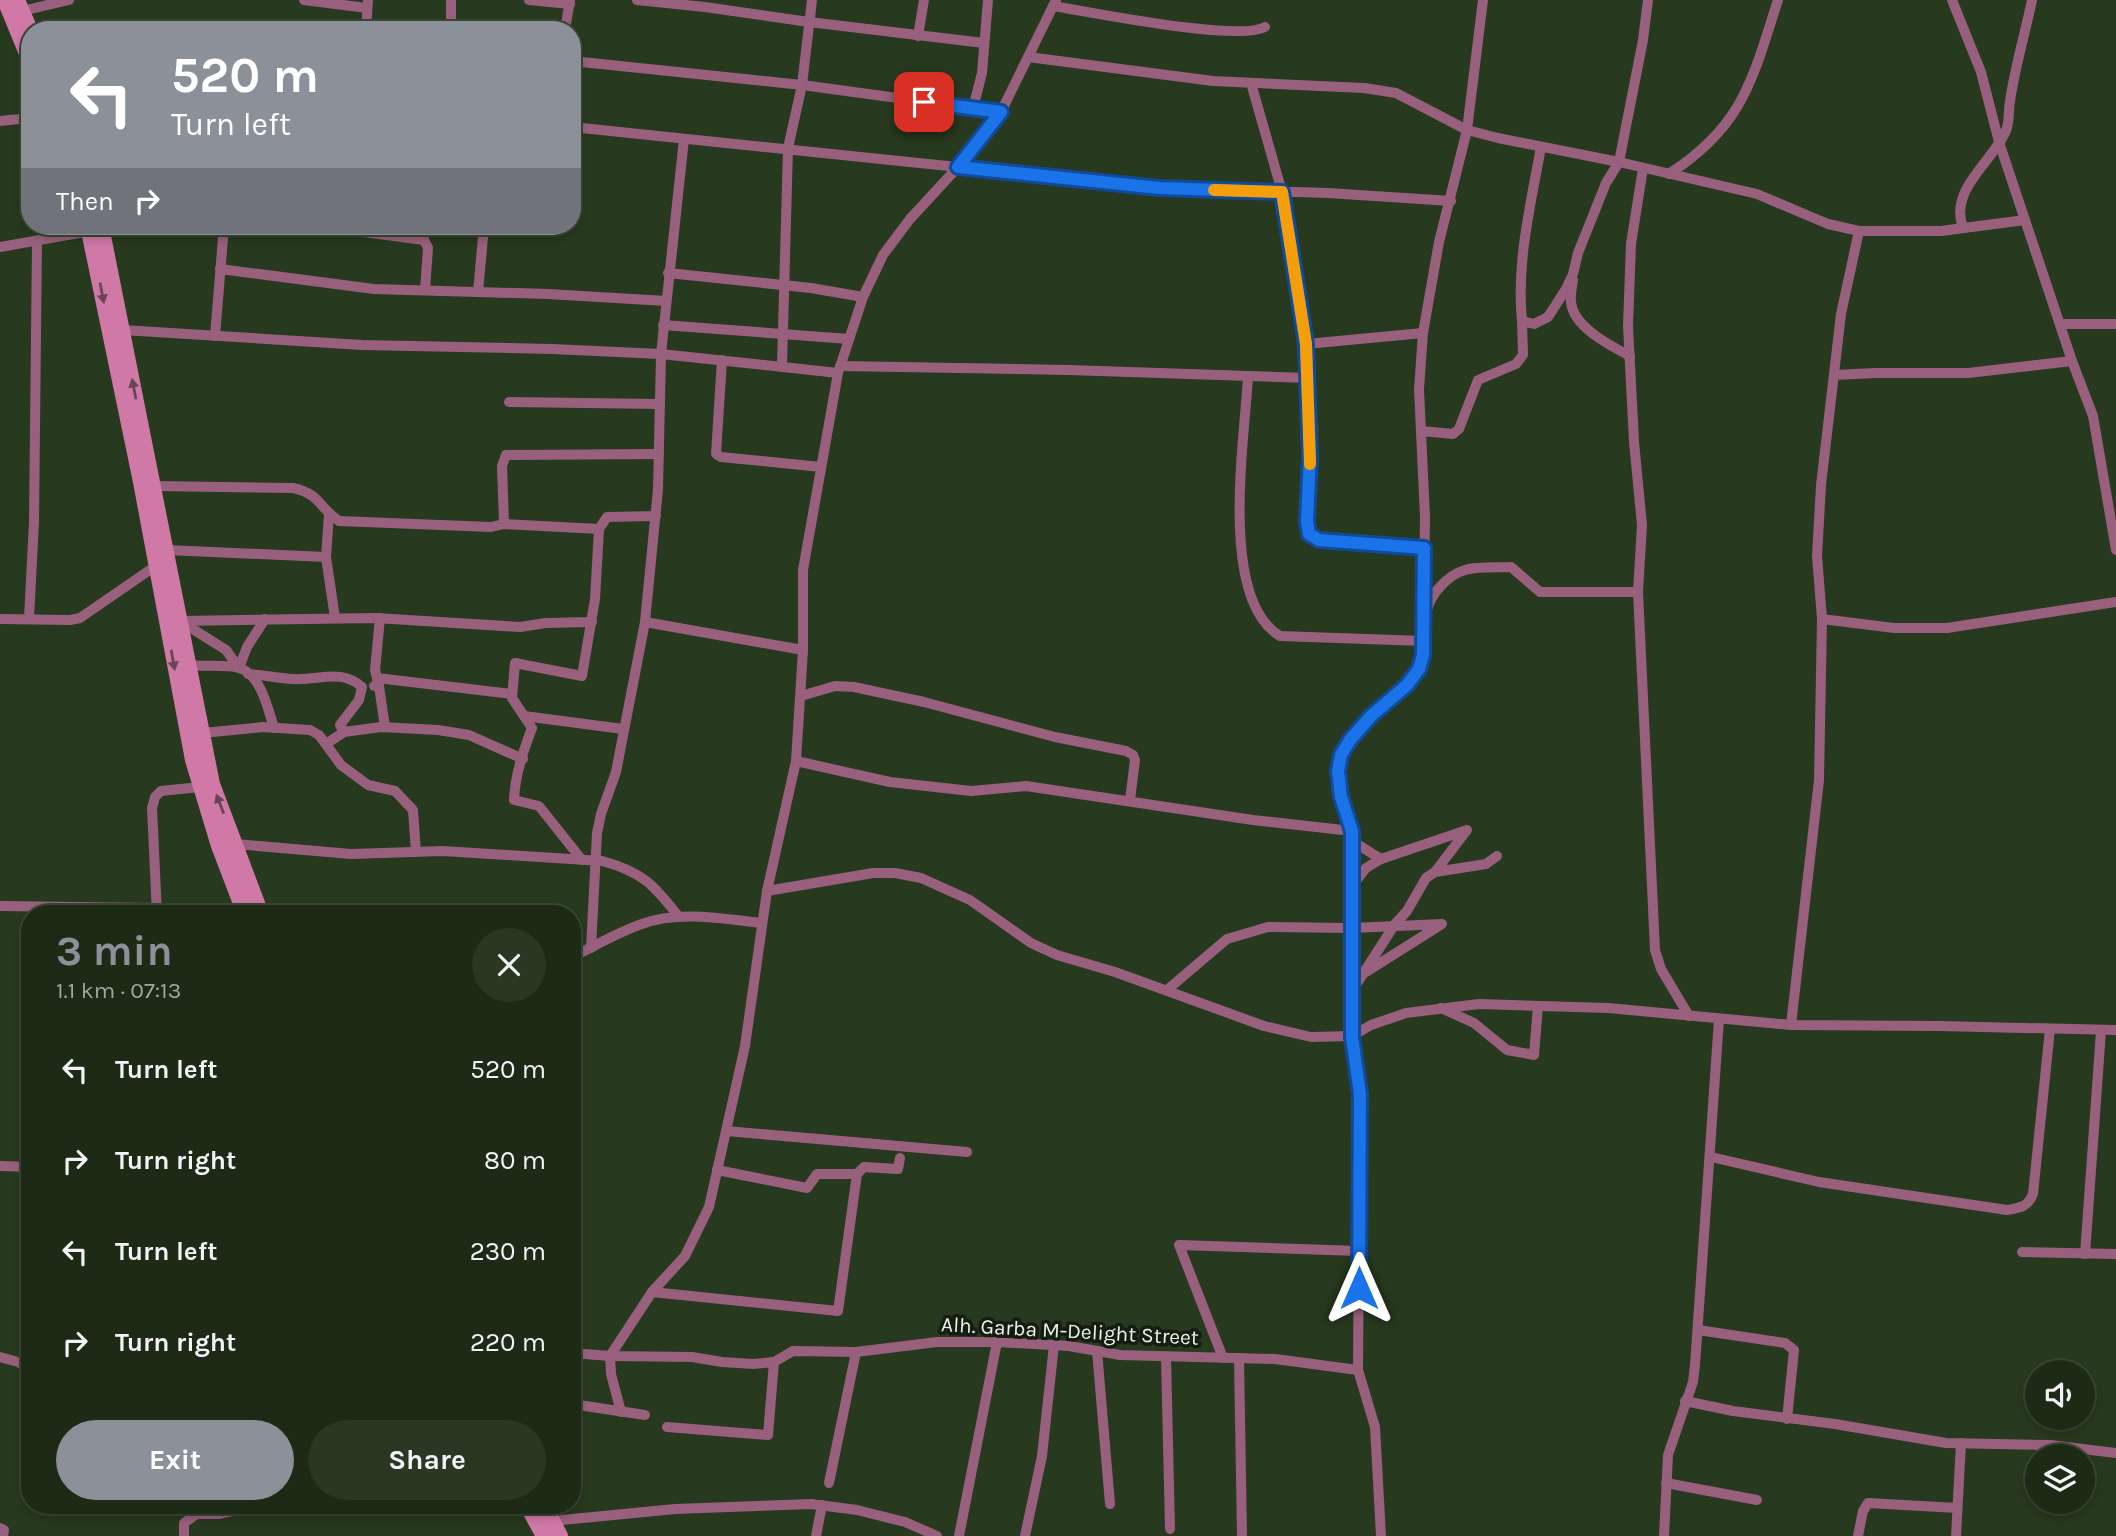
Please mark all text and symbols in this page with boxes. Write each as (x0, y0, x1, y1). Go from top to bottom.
text: 520 m (171, 47, 319, 104)
icon: left (56, 49, 147, 140)
pin (894, 72, 954, 132)
icon: arrive (905, 83, 943, 121)
text: Turn left (171, 106, 291, 143)
icon: right (128, 182, 166, 220)
text: Then (56, 186, 114, 217)
one-way arrow (96, 282, 107, 304)
one-way arrow (129, 378, 140, 400)
one-way arrow (168, 649, 179, 671)
one-way arrow (214, 793, 225, 814)
text: 3 min (56, 926, 173, 976)
button: close (472, 928, 546, 1002)
text: 1.1 km · 07:13 (56, 977, 181, 1004)
icon: left (56, 1051, 94, 1089)
text: Turn left (115, 1054, 217, 1085)
text: 520 m (470, 1054, 546, 1085)
icon: right (56, 1142, 94, 1180)
text: Turn right (115, 1145, 236, 1176)
text: 80 m (484, 1145, 546, 1176)
icon: left (56, 1233, 94, 1271)
text: Turn left (115, 1236, 217, 1267)
text: 230 m (470, 1236, 546, 1267)
position arrow (1322, 1251, 1396, 1325)
street label: Alh. Garba M-Delight Street (941, 1312, 1200, 1350)
icon: right (56, 1324, 94, 1362)
text: Turn right (115, 1327, 236, 1358)
text: 220 m (470, 1327, 546, 1358)
map controls (2025, 1360, 2095, 1514)
button: sound (2025, 1360, 2095, 1430)
button: Exit (56, 1420, 294, 1500)
button: Share (308, 1420, 546, 1500)
button: layers (2025, 1444, 2095, 1514)

